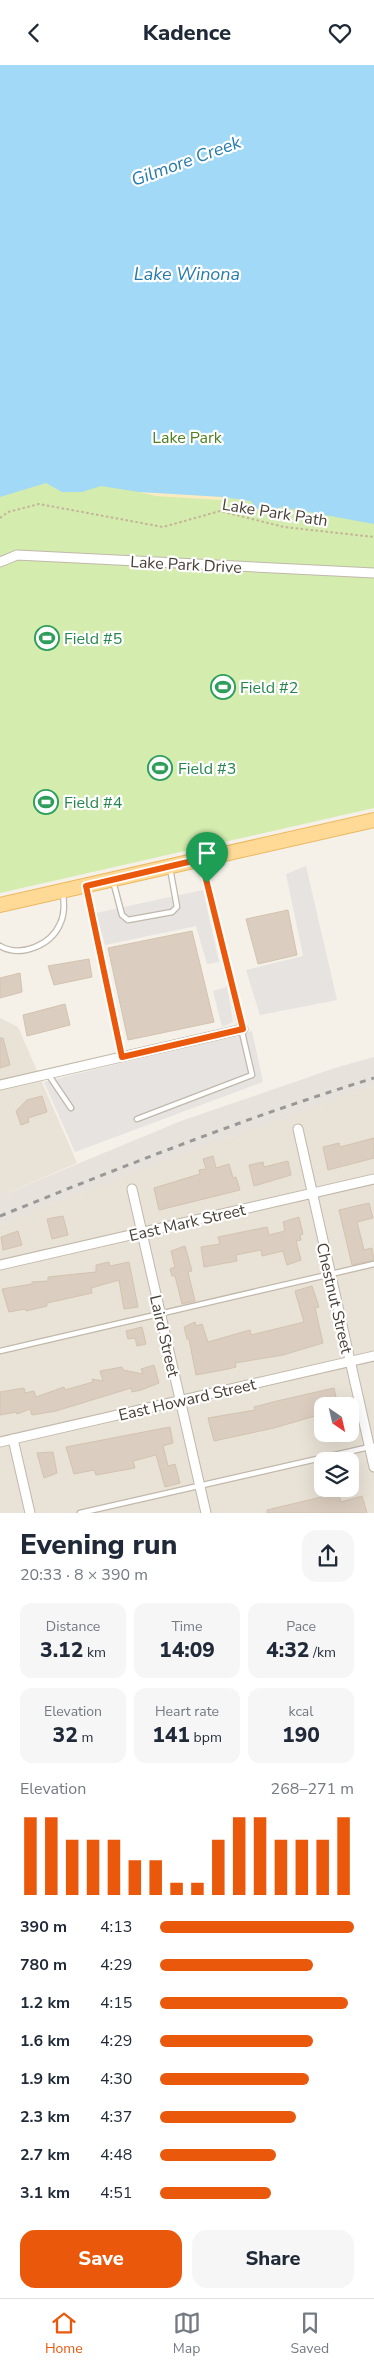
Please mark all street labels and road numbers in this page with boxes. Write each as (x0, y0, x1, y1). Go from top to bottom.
street label: Lake Park Path (220, 494, 329, 532)
street label: Lake Park Drive (130, 551, 242, 579)
street label: East Mark Street (127, 1199, 248, 1247)
street label: Chestnut Street (311, 1241, 358, 1356)
street label: Laird Street (144, 1293, 184, 1380)
street label: East Howard Street (116, 1373, 259, 1426)

